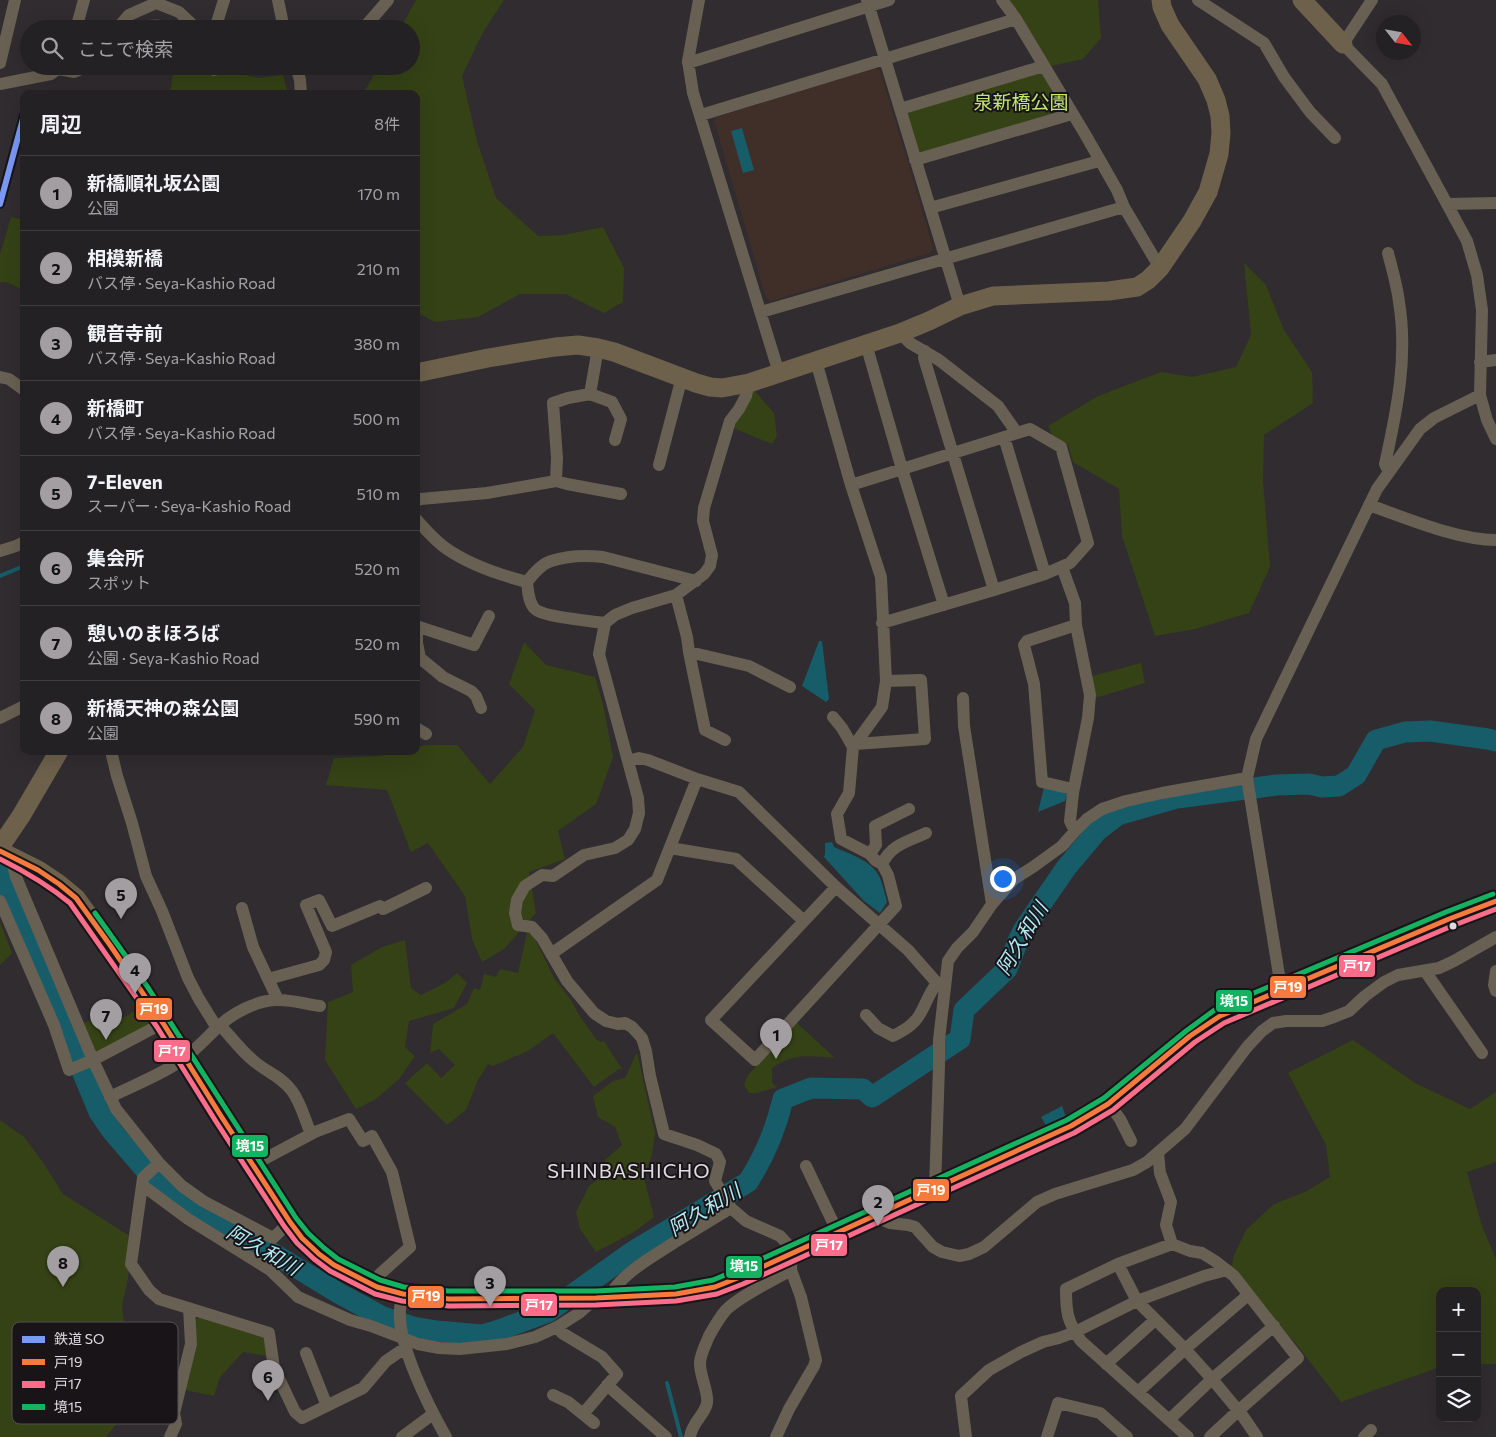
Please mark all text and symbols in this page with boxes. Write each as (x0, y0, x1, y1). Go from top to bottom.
north arrow (1376, 15, 1421, 60)
search box (20, 20, 420, 75)
icon: search (38, 34, 66, 62)
text: ここで検索 (78, 37, 173, 60)
park label: 泉新橋公園 (973, 90, 1069, 113)
text: 周辺 (40, 111, 82, 136)
text: 8件 (374, 114, 400, 133)
text: 新橋順礼坂公園 (87, 171, 220, 194)
text: 1 (52, 184, 60, 203)
text: 170 m (357, 184, 400, 203)
text: 公園 (87, 198, 119, 217)
text: 相模新橋 (87, 246, 163, 269)
text: 2 (51, 259, 61, 278)
text: 210 m (357, 259, 400, 278)
text: バス停 · Seya-Kashio Road (87, 273, 275, 292)
text: 観音寺前 (87, 321, 163, 344)
text: 3 (51, 334, 61, 353)
text: 380 m (354, 334, 400, 353)
text: バス停 · Seya-Kashio Road (87, 348, 275, 367)
text: 新橋町 (87, 396, 144, 419)
text: 4 (51, 409, 61, 428)
text: 500 m (353, 409, 400, 428)
text: バス停 · Seya-Kashio Road (87, 423, 275, 442)
text: 7-Eleven (87, 470, 163, 493)
text: 5 (51, 484, 61, 503)
text: 510 m (357, 484, 400, 503)
text: スーパー · Seya-Kashio Road (87, 496, 291, 515)
text: 集会所 (87, 546, 144, 569)
text: 6 (51, 559, 61, 578)
text: 520 m (355, 559, 400, 578)
text: スポット (87, 573, 151, 592)
text: 憩いのまほろば (87, 621, 220, 644)
text: 7 (52, 634, 60, 653)
text: 520 m (355, 634, 400, 653)
text: 公園 · Seya-Kashio Road (87, 648, 259, 667)
text: 新橋天神の森公園 (87, 696, 239, 719)
text: 8 (51, 709, 61, 728)
text: 590 m (354, 709, 400, 728)
text: 公園 (87, 723, 119, 742)
your location (990, 866, 1016, 892)
pin: 5 (105, 878, 137, 919)
water label: 阿久和川 (990, 896, 1053, 978)
unlabelled marker (1448, 921, 1458, 931)
pin: 4 (119, 953, 151, 994)
line badge: 戸17 (1338, 954, 1376, 978)
text: 戸17 (1343, 957, 1371, 974)
line badge: 戸19 (1269, 975, 1307, 999)
text: 戸19 (1274, 978, 1303, 995)
line badge: 境15 (1215, 989, 1253, 1013)
text: 境15 (1220, 992, 1248, 1009)
line badge: 戸19 (135, 997, 173, 1021)
pin: 7 (90, 999, 122, 1040)
text: 戸19 (140, 1000, 169, 1017)
pin: 1 (760, 1018, 792, 1059)
line badge: 戸17 (153, 1039, 191, 1063)
text: 戸17 (158, 1042, 186, 1059)
line badge: 境15 (231, 1134, 269, 1158)
text: 境15 (236, 1137, 264, 1154)
district label: SHINBASHICHO (547, 1158, 711, 1182)
water label: 阿久和川 (664, 1177, 746, 1240)
line badge: 戸19 (912, 1178, 950, 1202)
text: 戸19 (917, 1181, 946, 1198)
pin: 2 (862, 1185, 894, 1226)
water label: 阿久和川 (223, 1219, 306, 1280)
line badge: 戸17 (810, 1233, 848, 1257)
text: 戸17 (815, 1236, 843, 1253)
pin: 8 (47, 1246, 79, 1287)
line badge: 境15 (725, 1255, 763, 1279)
text: 境15 (730, 1257, 758, 1274)
pin: 3 (474, 1266, 506, 1307)
line badge: 戸19 (407, 1285, 445, 1309)
text: 戸19 (412, 1287, 441, 1304)
map controls (1436, 1287, 1481, 1422)
button: + (1436, 1287, 1481, 1332)
line badge: 戸17 (520, 1293, 558, 1317)
text: 戸17 (525, 1296, 553, 1313)
legend (12, 1322, 178, 1424)
text: 鉄道 SO (54, 1330, 104, 1347)
button: − (1436, 1332, 1481, 1377)
text: 戸19 (54, 1353, 82, 1370)
pin: 6 (252, 1360, 284, 1401)
text: 戸17 (54, 1375, 81, 1392)
button: layers (1436, 1377, 1481, 1422)
text: 境15 (54, 1398, 82, 1415)

